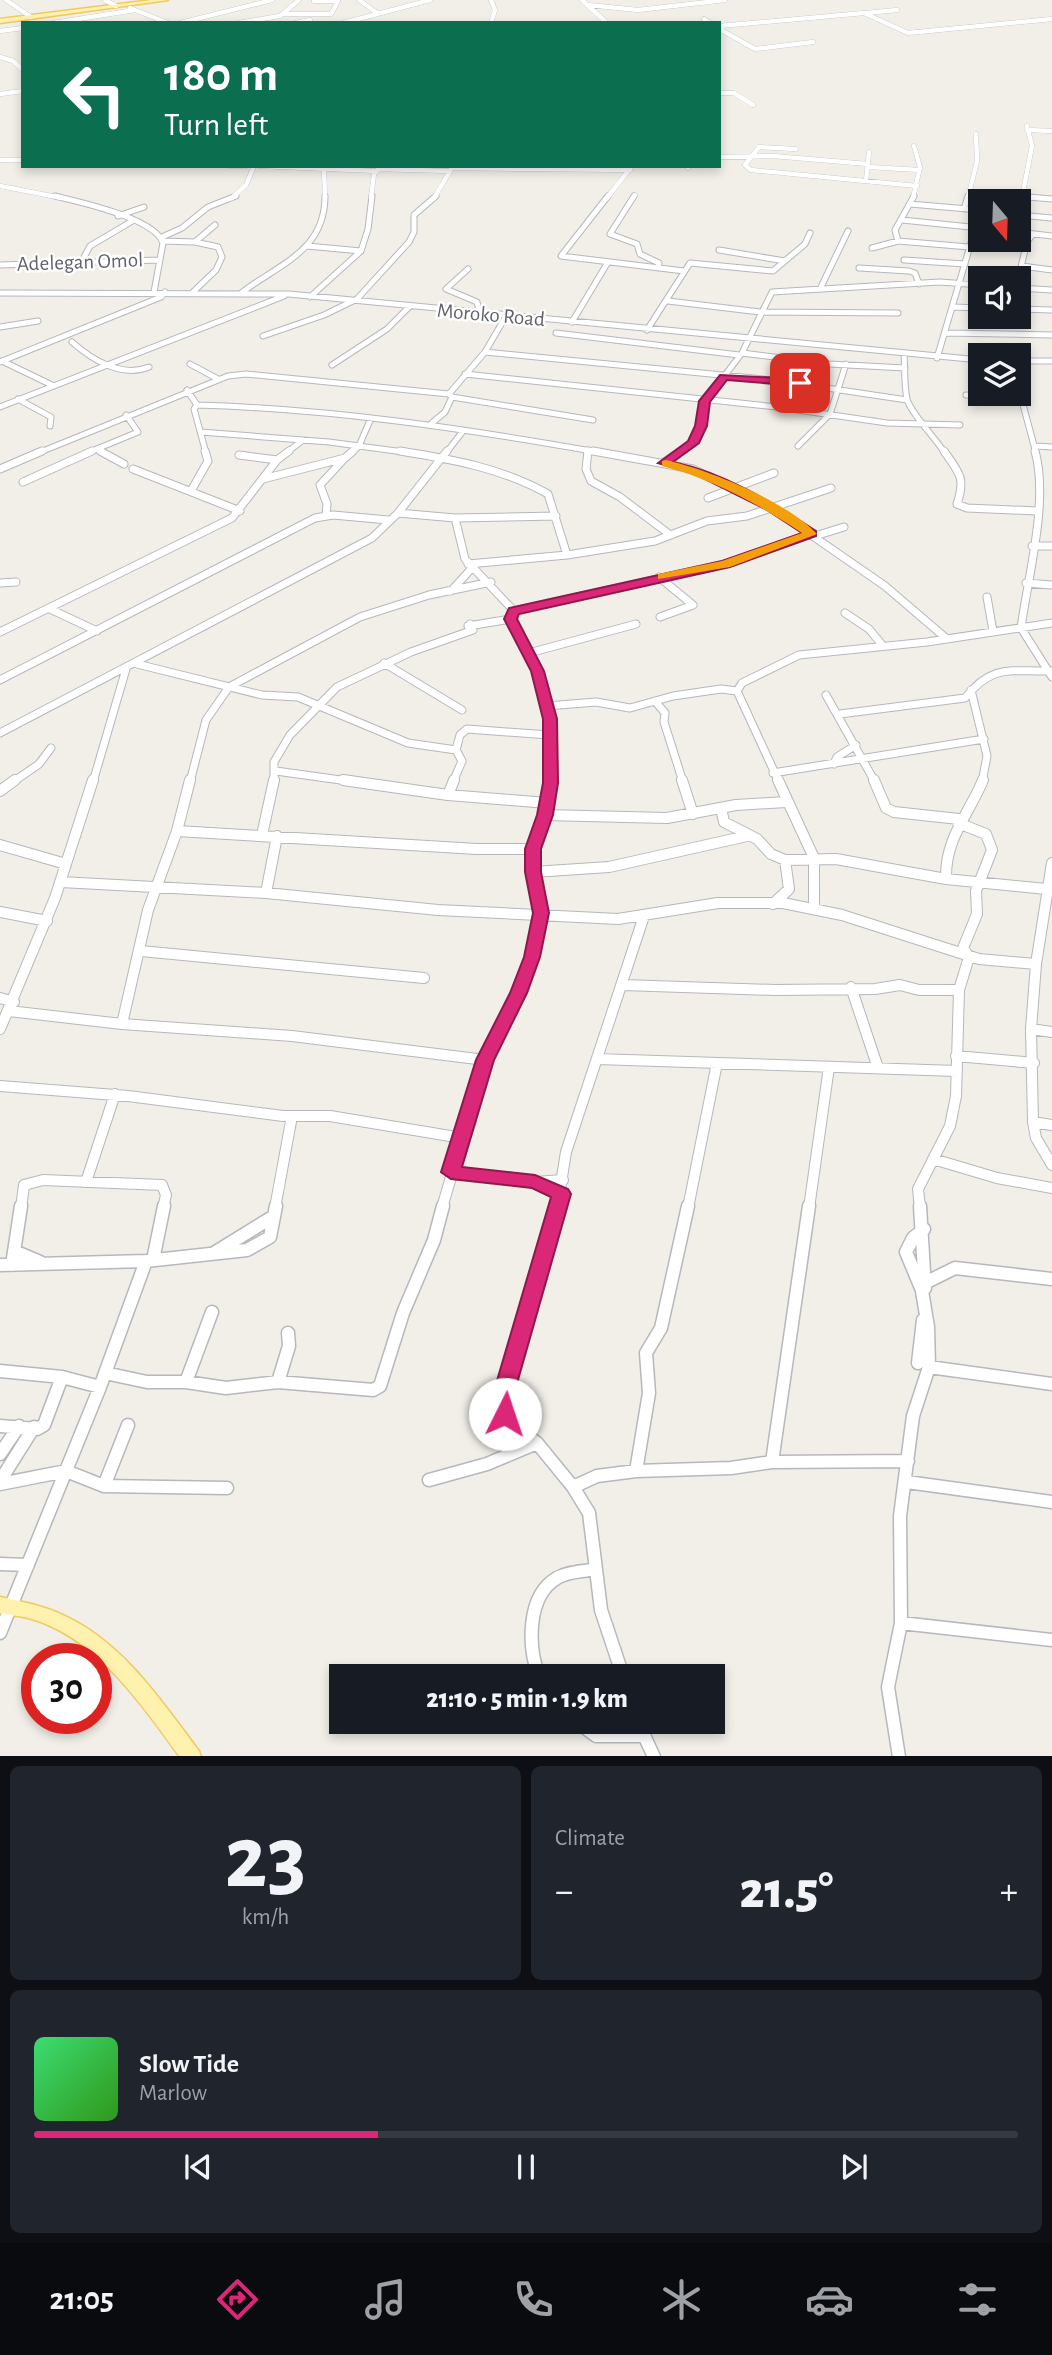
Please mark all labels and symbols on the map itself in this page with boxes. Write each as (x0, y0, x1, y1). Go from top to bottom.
north arrow (968, 189, 1031, 252)
street label: Adelegan Omol (16, 249, 144, 275)
street label: Moroko Road (436, 300, 546, 330)
pin (770, 353, 830, 413)
position arrow (468, 1377, 542, 1451)
speed limit sign: 30 (21, 1643, 112, 1734)

